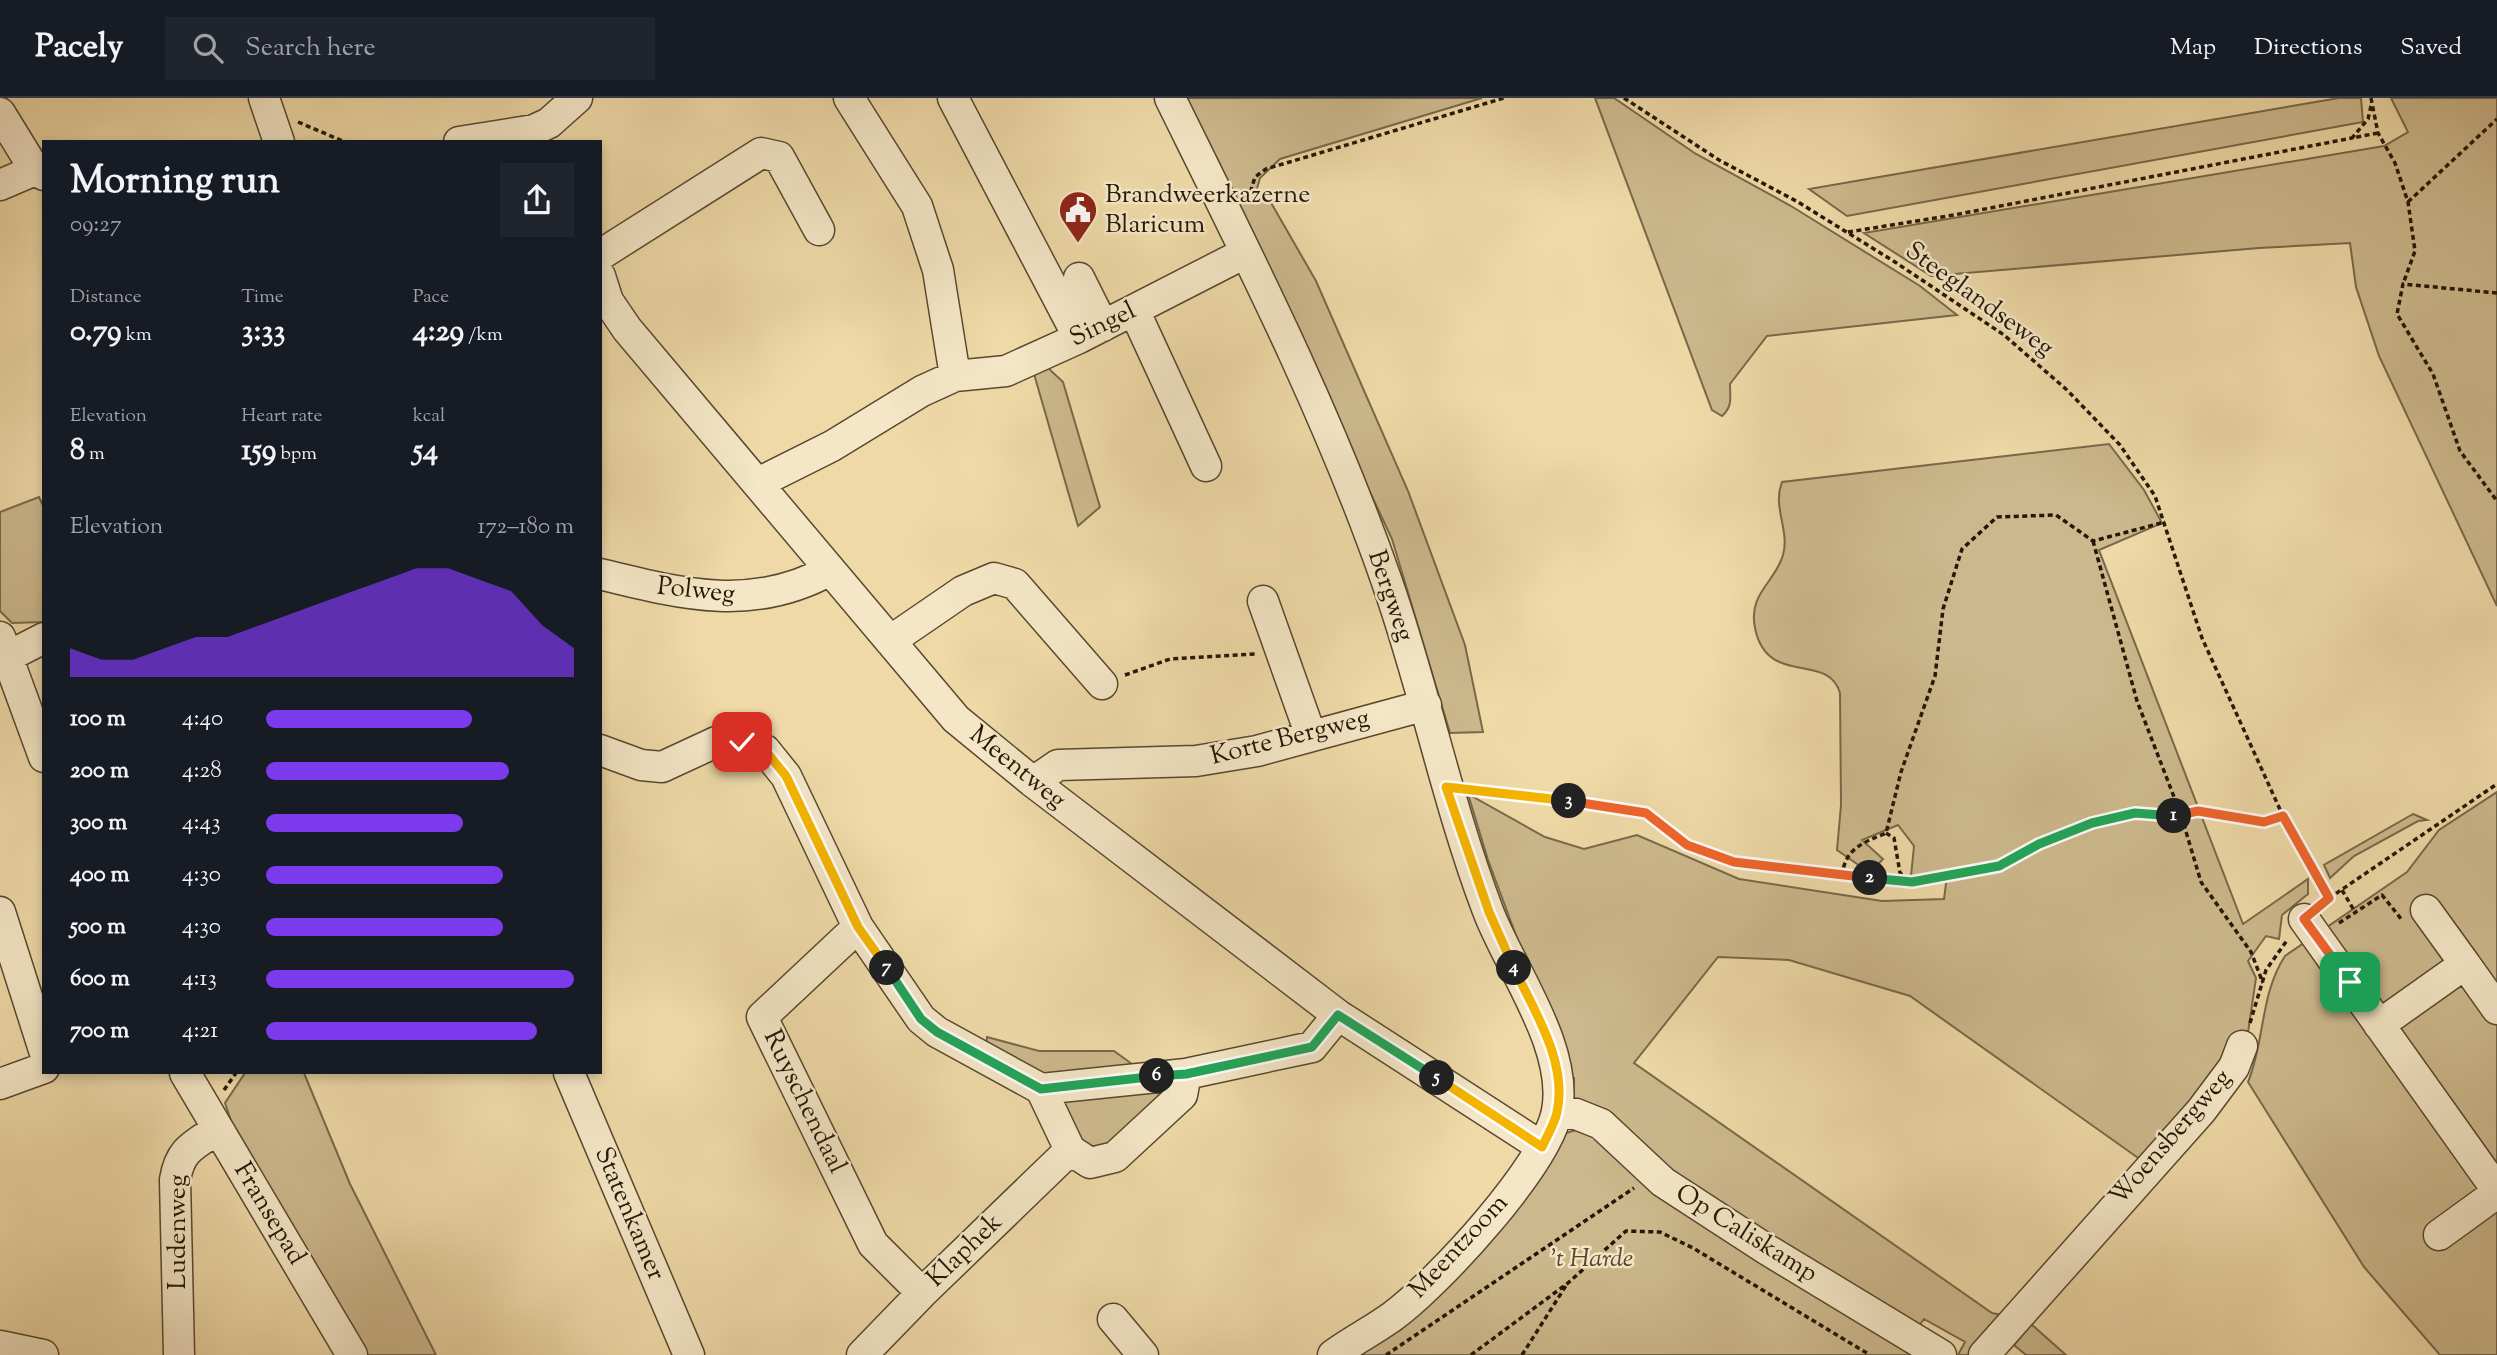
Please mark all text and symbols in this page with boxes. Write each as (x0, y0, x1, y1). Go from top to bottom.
search box (165, 17, 655, 80)
text: Pacely (35, 24, 123, 72)
icon: search (189, 29, 227, 67)
text: Search here (245, 30, 376, 67)
text: Map (2170, 31, 2216, 65)
text: Directions (2254, 31, 2362, 65)
text: Saved (2400, 31, 2462, 65)
text: Morning run (70, 156, 280, 210)
button: share (500, 163, 574, 237)
place label: Brandweerkazerne Blaricum (1105, 177, 1310, 244)
public building icon: Brandweerkazerne Blaricum (1057, 189, 1099, 244)
text: 09:27 (70, 209, 122, 242)
street label: Steeglandseweg (1897, 233, 2061, 367)
text: Distance (70, 284, 142, 311)
text: Time (241, 284, 284, 311)
text: Pace (413, 284, 449, 311)
street label: Singel (1064, 293, 1142, 357)
text: 0.79 (70, 311, 122, 354)
text: 3:33 (241, 311, 286, 354)
text: 4:29 (413, 311, 464, 354)
text: km (122, 322, 152, 349)
text: /km (464, 322, 503, 349)
text: Elevation (70, 403, 147, 430)
text: Heart rate (241, 403, 322, 430)
text: kcal (413, 403, 445, 430)
text: 8 (70, 430, 85, 473)
text: 159 (241, 430, 276, 473)
text: 54 (413, 430, 438, 473)
text: m (85, 441, 105, 468)
text: bpm (276, 441, 317, 468)
text: Elevation (70, 511, 163, 544)
text: 172–180 m (477, 511, 574, 544)
street label: Bergweg (1357, 545, 1423, 647)
street label: Polweg (655, 569, 737, 613)
street label: Korte Bergweg (1207, 700, 1373, 776)
text: 100 m (70, 703, 126, 736)
text: 4:40 (182, 703, 223, 736)
pin (712, 712, 772, 772)
street label: Meentweg (961, 717, 1073, 819)
icon: check (723, 723, 761, 761)
text: 200 m (70, 755, 129, 788)
text: 4:28 (182, 755, 222, 788)
pin: 3 (1552, 784, 1586, 818)
text: 3 (1565, 787, 1572, 814)
pin: 1 (2156, 798, 2192, 834)
text: 1 (2170, 802, 2177, 829)
text: 300 m (70, 807, 127, 840)
text: 4:43 (182, 807, 220, 840)
text: 400 m (70, 859, 130, 892)
text: 4:30 (182, 859, 221, 892)
pin: 2 (1853, 860, 1888, 896)
text: 2 (1865, 864, 1874, 891)
text: 500 m (70, 911, 126, 944)
text: 4:30 (182, 911, 221, 944)
pin: 7 (870, 950, 904, 986)
pin: 4 (1496, 950, 1532, 986)
pin (2320, 952, 2380, 1012)
text: 7 (882, 954, 891, 981)
text: 4 (1509, 954, 1518, 981)
text: 600 m (70, 963, 130, 996)
text: 4:13 (182, 963, 217, 996)
icon: arrive (2331, 963, 2369, 1001)
text: 700 m (70, 1015, 129, 1048)
text: 4:21 (182, 1015, 218, 1048)
street label: Ruyschendaal (753, 1024, 855, 1180)
pin: 6 (1140, 1058, 1174, 1094)
pin: 5 (1420, 1060, 1454, 1096)
text: 6 (1152, 1062, 1161, 1089)
street label: Woensbergweg (2101, 1062, 2241, 1214)
text: 5 (1433, 1064, 1440, 1091)
street label: Statenkamer (584, 1142, 674, 1287)
street label: Fransepad (224, 1156, 314, 1273)
street label: Ludenweg (160, 1174, 197, 1290)
street label: Op Caliskamp (1668, 1176, 1824, 1292)
street label: Meentzoom (1401, 1186, 1517, 1308)
street label: Klaphek (919, 1205, 1011, 1297)
park label: 't Harde (1551, 1241, 1633, 1278)

